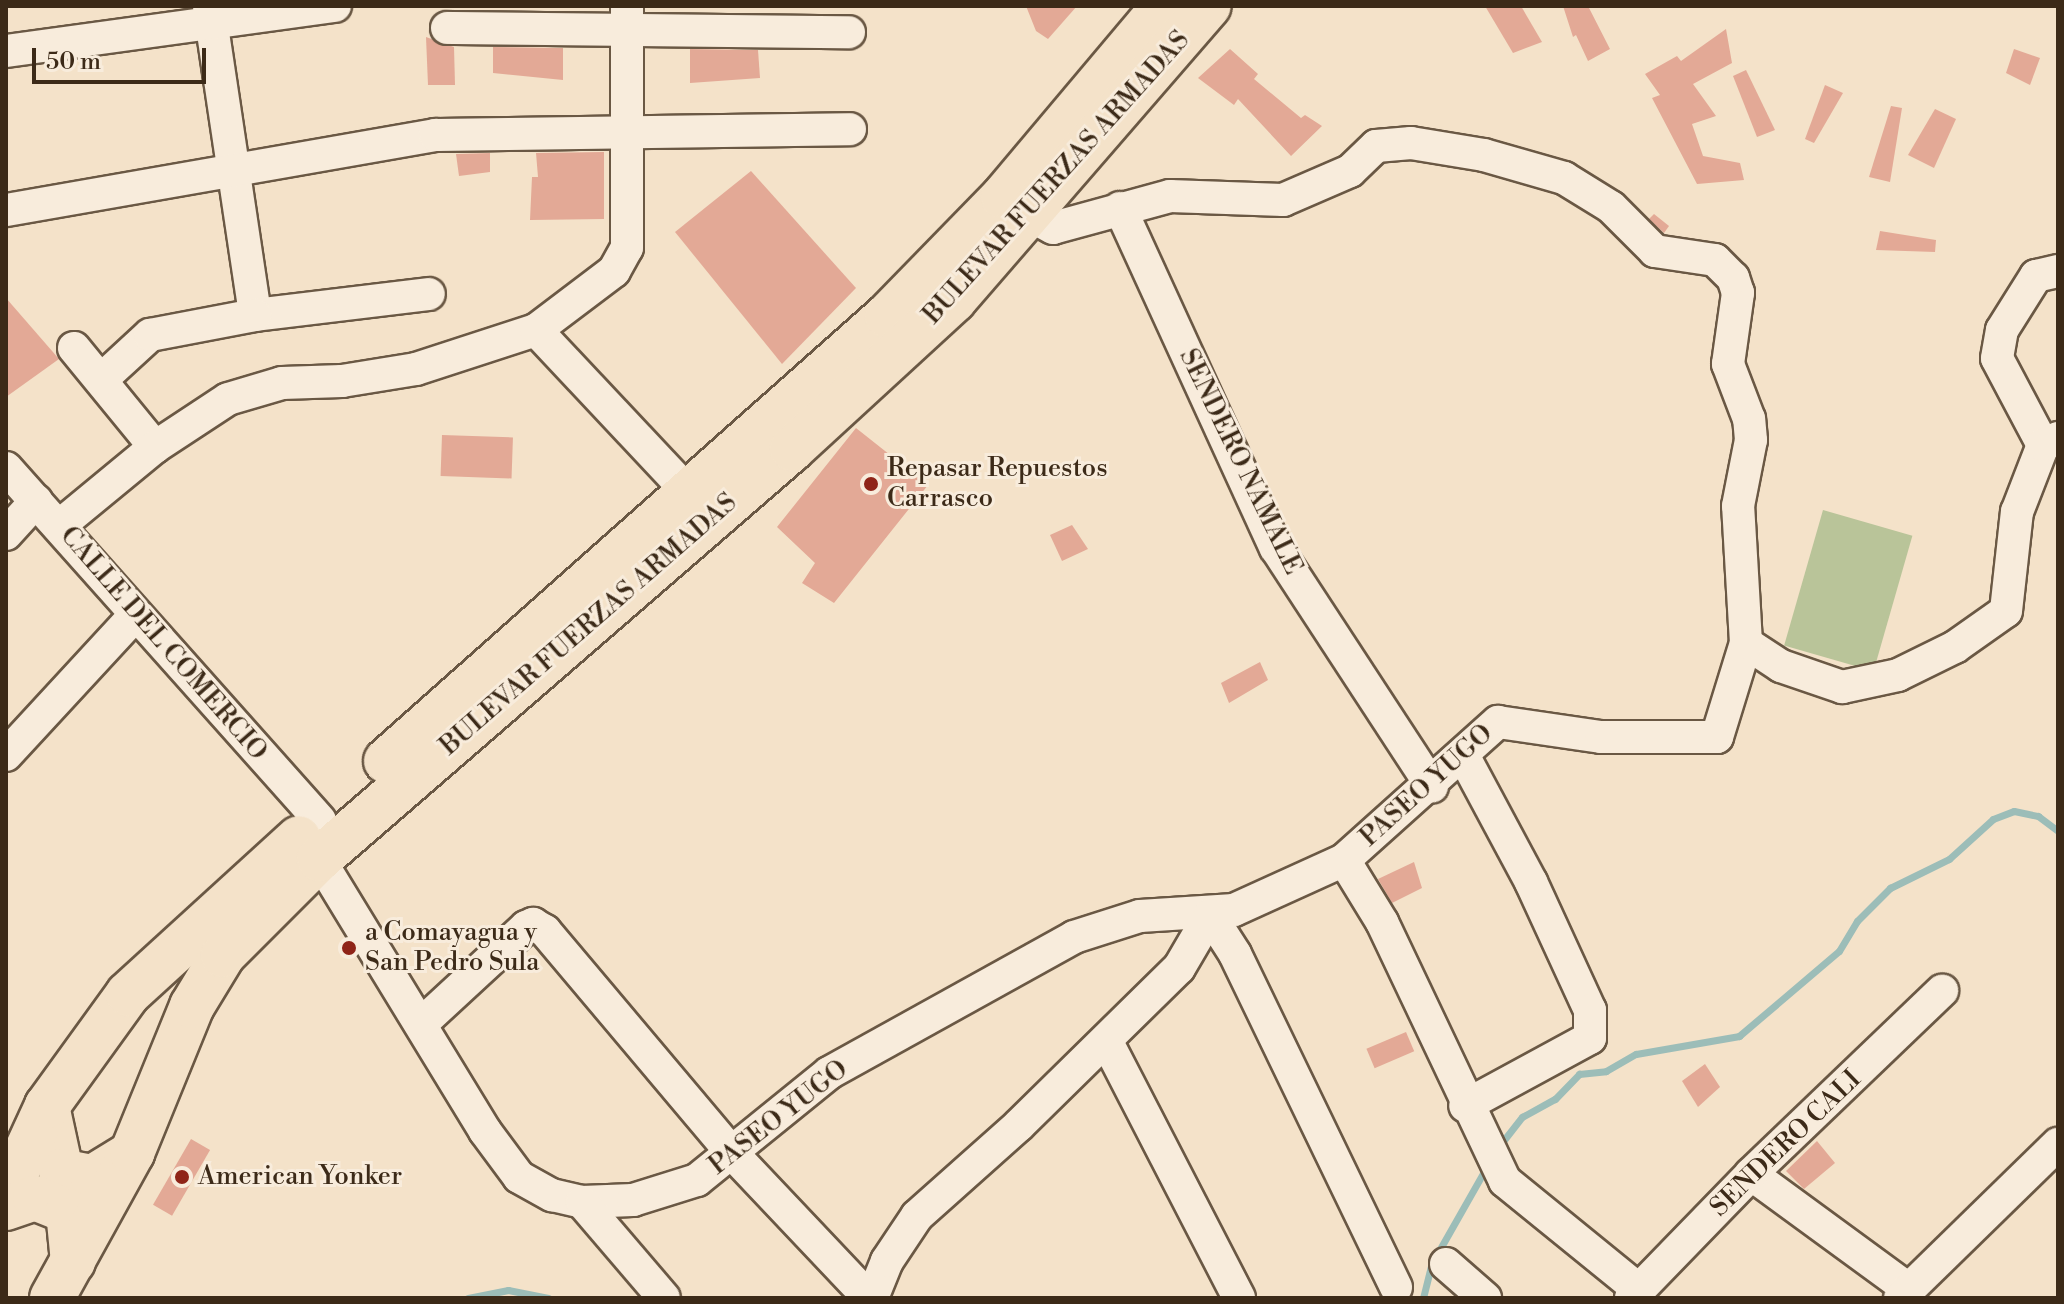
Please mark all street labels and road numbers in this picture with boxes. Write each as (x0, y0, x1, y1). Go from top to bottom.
street label: BULEVAR FUERZAS ARMADAS (917, 25, 1197, 331)
street label: SENDERO NAMALE (1172, 344, 1308, 580)
street label: BULEVAR FUERZAS ARMADAS (434, 488, 744, 762)
street label: CALLE DEL COMERCIO (53, 521, 273, 767)
street label: PASEO YUGO (1354, 718, 1500, 854)
street label: PASEO YUGO (703, 1054, 855, 1182)
street label: SENDERO CALI (1704, 1064, 1868, 1224)

